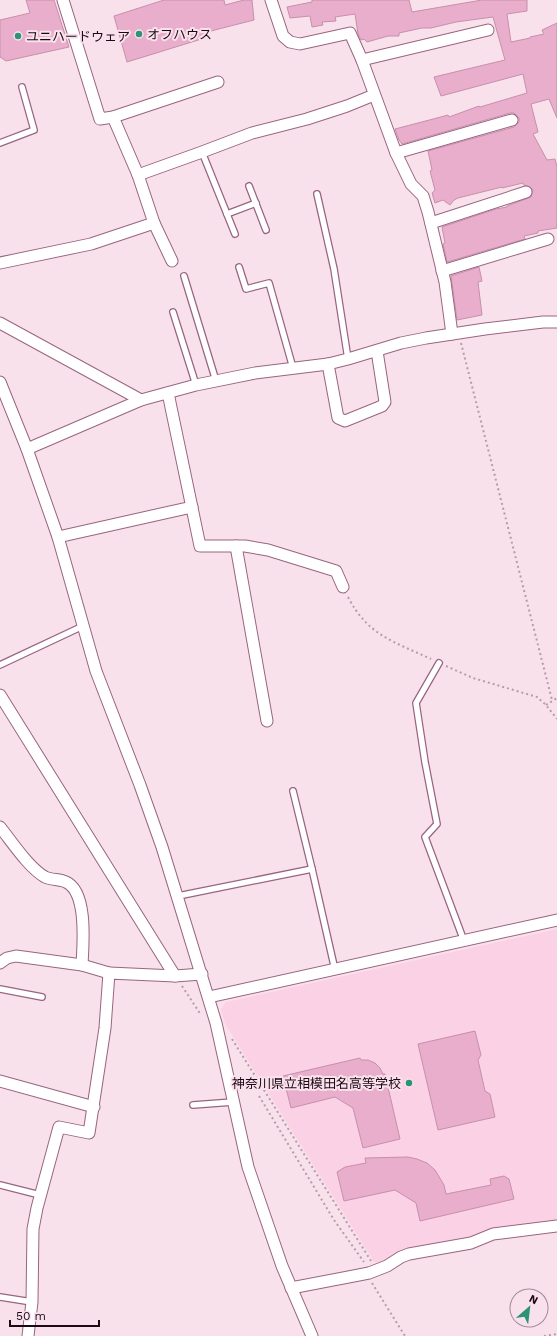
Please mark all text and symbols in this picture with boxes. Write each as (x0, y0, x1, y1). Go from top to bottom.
place label: オフハウス (147, 27, 212, 42)
place label: ユニハードウェア (26, 29, 130, 44)
marker: オフハウス (134, 29, 144, 39)
marker: ユニハードウェア (13, 31, 23, 41)
place label: 神奈川県立相模田名高等学校 (232, 1076, 401, 1091)
marker: 神奈川県立相模田名高等学校 (404, 1078, 414, 1088)
north arrow (509, 1288, 549, 1328)
text: N (527, 1292, 540, 1307)
scale bar (10, 1302, 99, 1328)
text: 50 m (16, 1309, 46, 1323)

